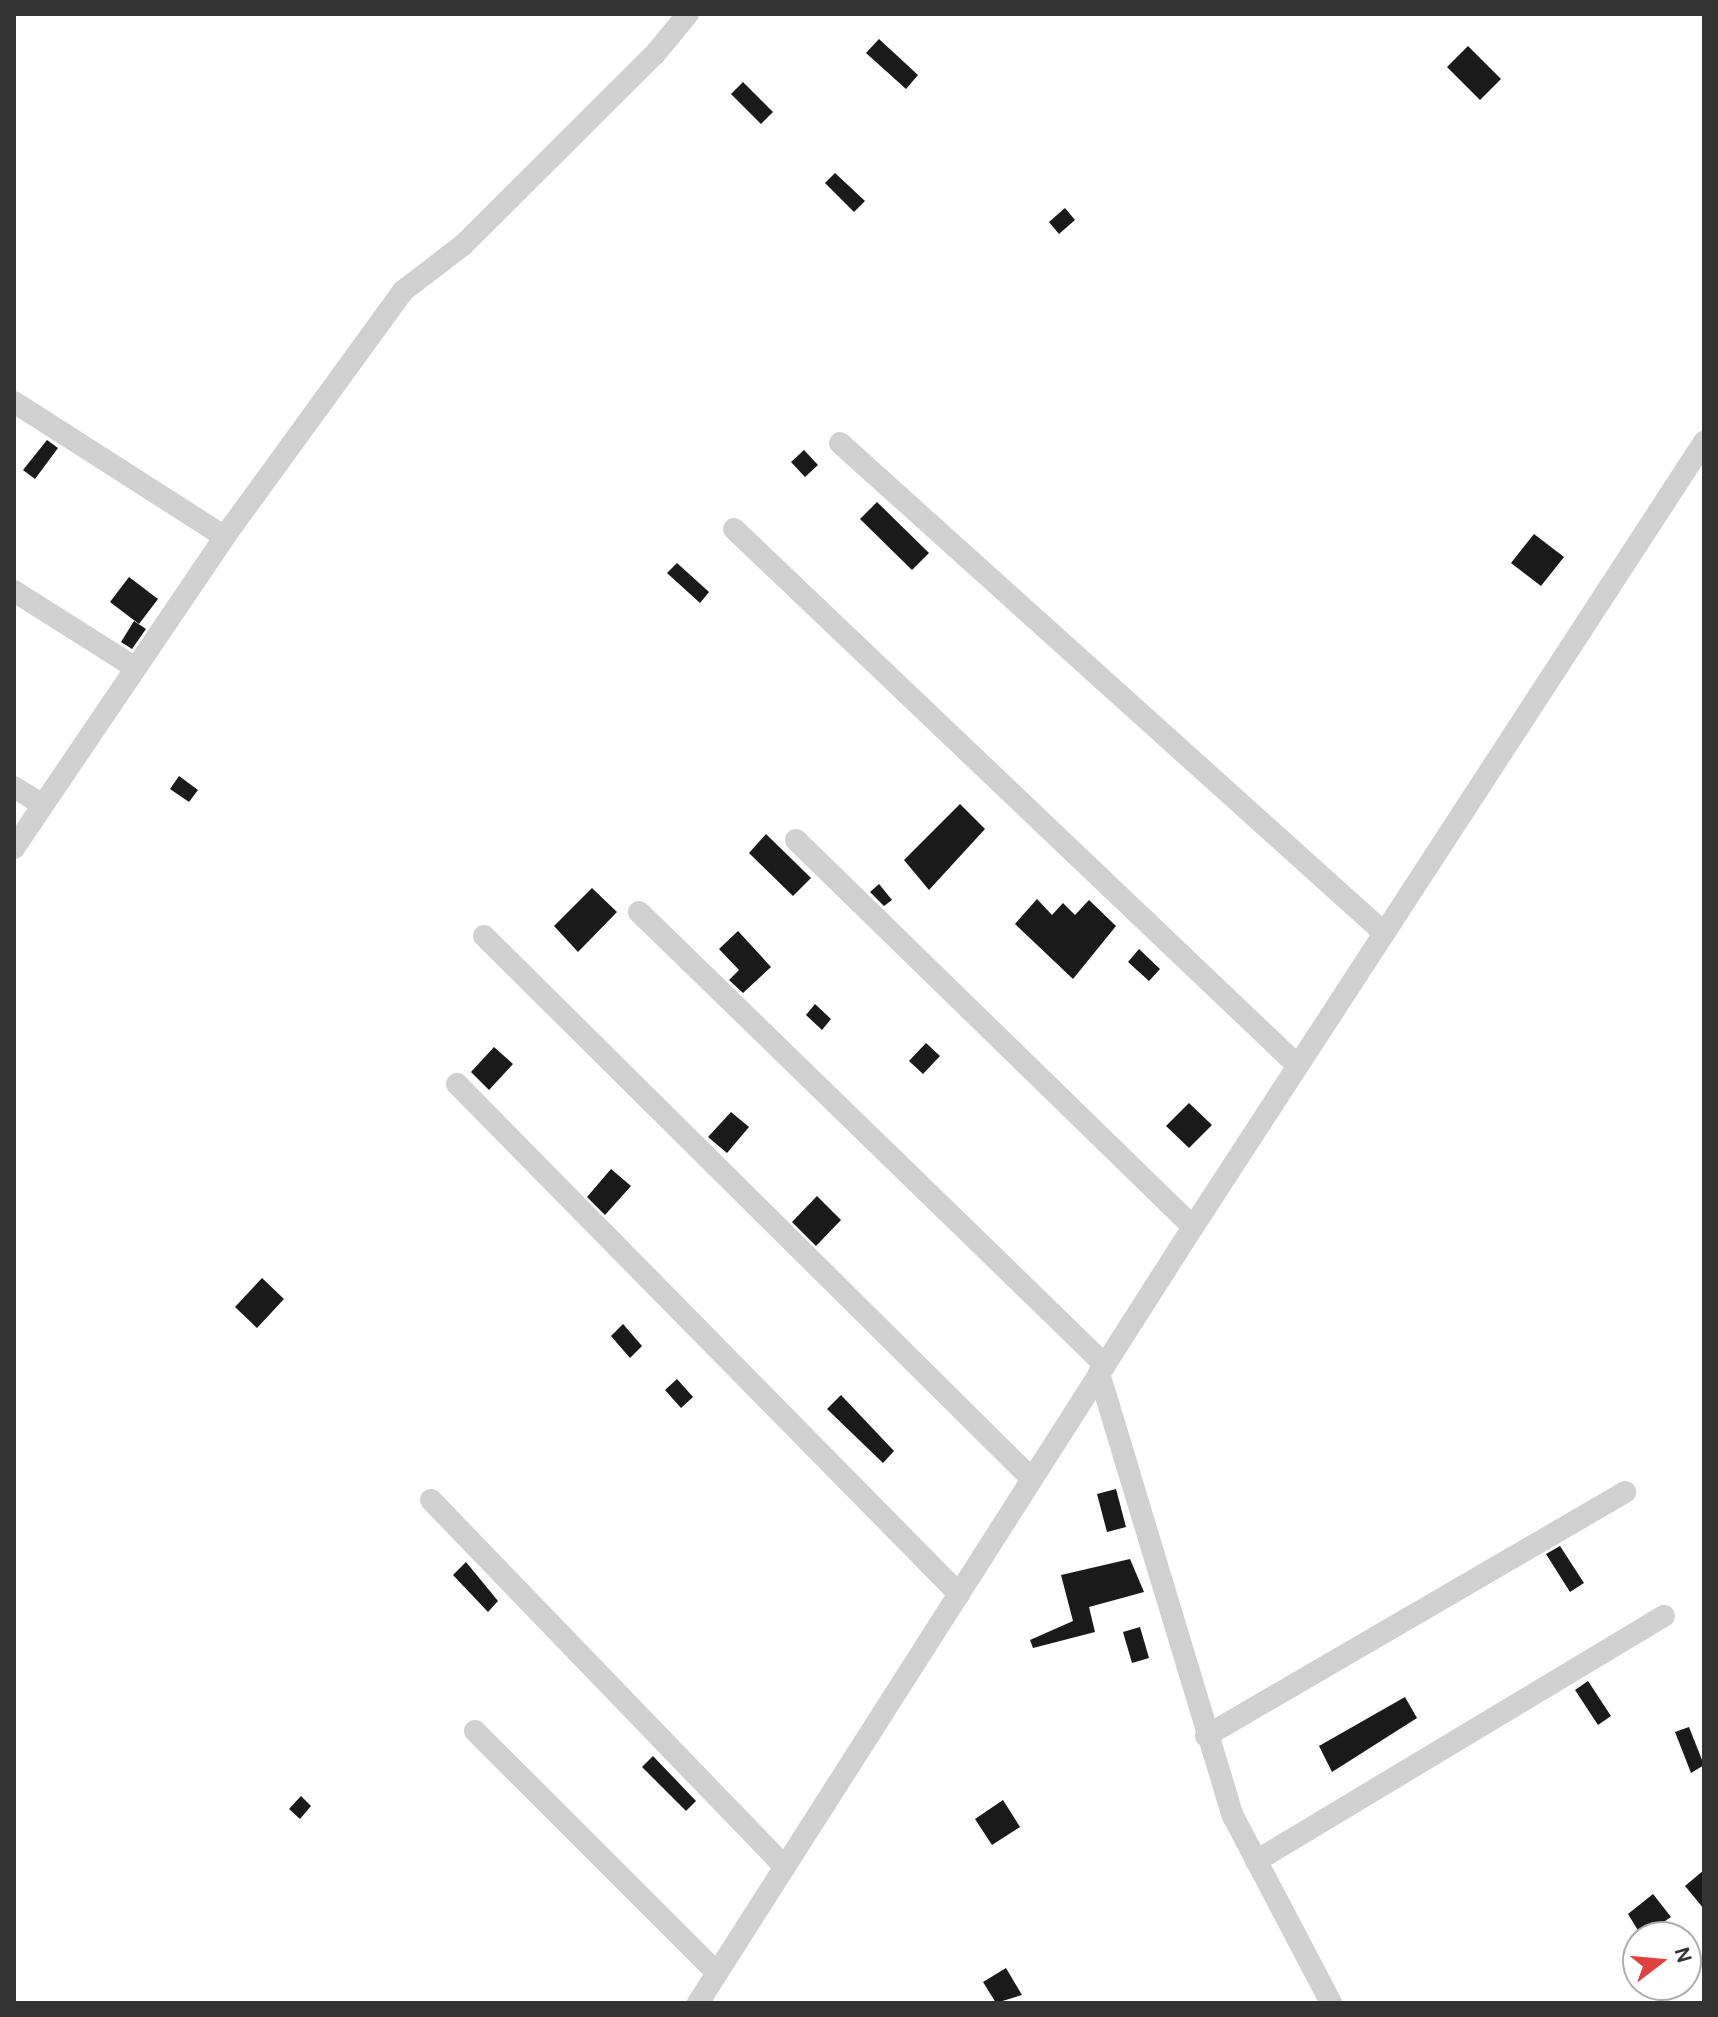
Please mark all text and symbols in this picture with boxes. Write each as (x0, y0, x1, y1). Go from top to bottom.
north arrow (1622, 1921, 1702, 2001)
text: N (1668, 1944, 1698, 1966)

